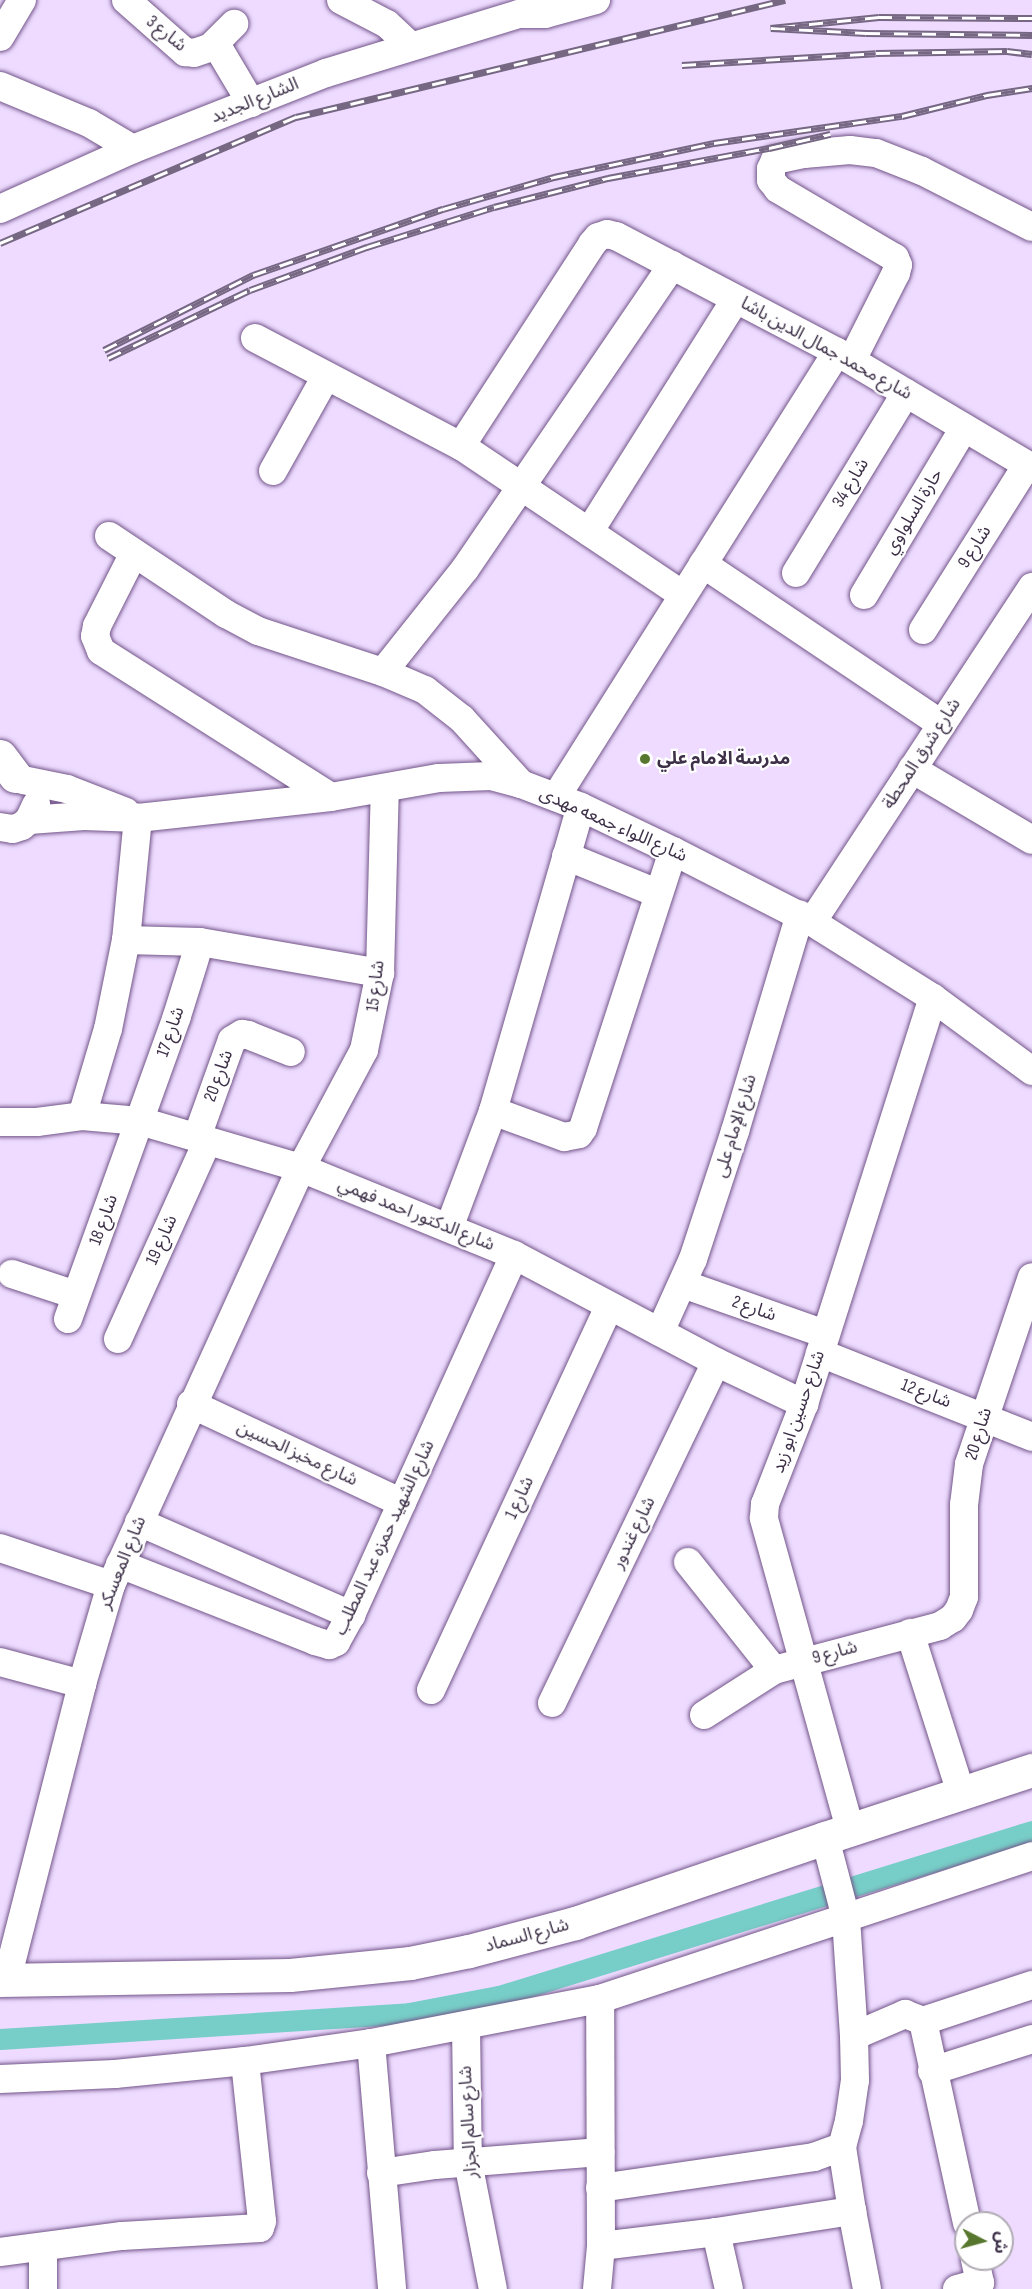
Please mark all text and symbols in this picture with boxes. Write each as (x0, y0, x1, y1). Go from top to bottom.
street label: شارع 3 (142, 11, 190, 57)
street label: الشارع الجديد (208, 74, 302, 128)
street label: شارع محمد جمال الدين باشا (737, 293, 915, 405)
street label: شارع 34 (828, 455, 874, 511)
street label: حارة السلواوي (880, 465, 948, 559)
street label: شارع 9 (954, 522, 996, 572)
street label: شارع شرق المحطة (878, 695, 966, 813)
place label: مدرسة الامام علي (657, 748, 790, 770)
marker: مدرسة الامام علي (638, 752, 652, 766)
street label: شارع اللواء جمعه مهدى (536, 783, 690, 867)
street label: شارع 15 (362, 959, 390, 1013)
street label: شارع 17 (152, 1004, 190, 1060)
street label: شارع 20 (200, 1047, 238, 1105)
street label: شارع الإمام على (710, 1072, 762, 1180)
street label: شارع الدكتور احمد فهمي (334, 1174, 498, 1256)
street label: شارع 18 (85, 1192, 123, 1248)
street label: شارع 19 (142, 1212, 182, 1268)
street label: شارع 2 (729, 1291, 779, 1327)
street label: شارع حسين ابو زيد (768, 1348, 830, 1476)
street label: شارع 12 (898, 1375, 954, 1413)
street label: شارع 20 (961, 1405, 997, 1463)
street label: شارع مخبز الحسين (233, 1417, 361, 1491)
street label: شارع الشهيد حمزه عبد المطلب (330, 1437, 440, 1639)
street label: شارع 1 (501, 1473, 539, 1523)
street label: شارع غندور (607, 1493, 661, 1573)
street label: شارع المعسكر (95, 1513, 151, 1613)
street label: شارع 9 (810, 1637, 860, 1669)
street label: شارع السماد (482, 1914, 572, 1958)
street label: شارع سالم الجزار (455, 2065, 483, 2179)
north arrow (954, 2211, 1014, 2271)
text: ش (990, 2231, 1011, 2255)

